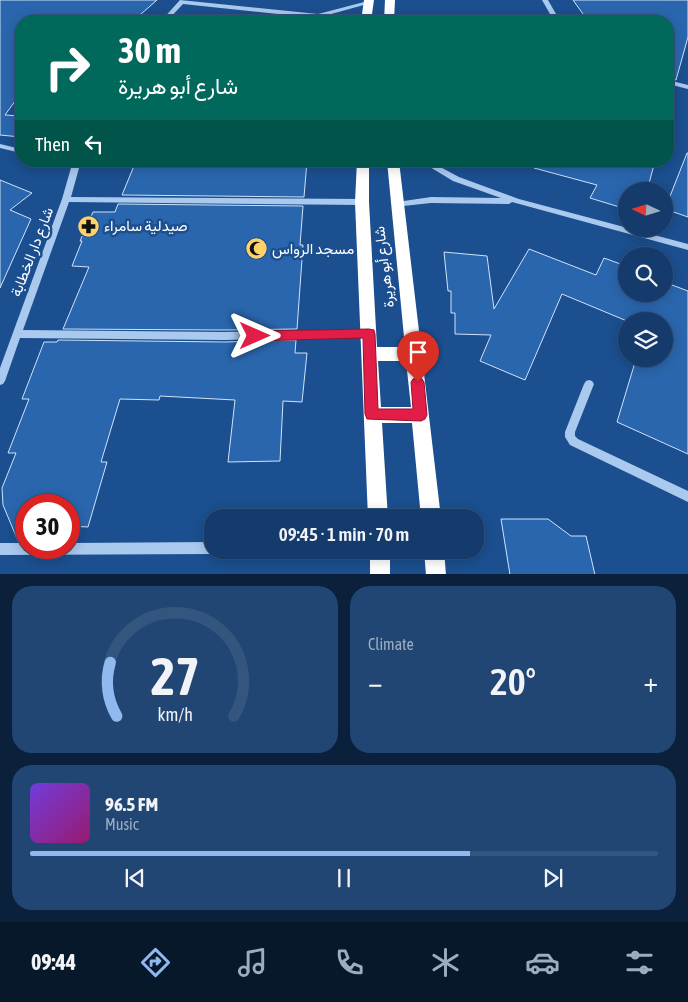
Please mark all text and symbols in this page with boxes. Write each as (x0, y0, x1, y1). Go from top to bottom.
text: 30 m (118, 30, 181, 70)
icon: right (35, 35, 100, 100)
text: شارع أبو هريرة (118, 73, 238, 99)
icon: left (80, 130, 108, 158)
text: Then (35, 133, 70, 155)
north arrow (618, 182, 672, 238)
map controls (618, 182, 673, 367)
street label: شارع دار الخطابة (7, 205, 59, 300)
pharmacy icon: صيدلية سامراء (76, 214, 100, 238)
place label: صيدلية سامراء (104, 217, 188, 235)
street label: شارع أبو هريرة (370, 225, 400, 309)
mosque icon: مسجد الرواس (244, 237, 268, 261)
place label: مسجد الرواس (272, 240, 354, 259)
button: search (618, 247, 673, 302)
position arrow (228, 309, 280, 361)
button: layers (618, 312, 673, 367)
pin (397, 331, 439, 382)
icon: arrive (404, 338, 432, 366)
speed limit sign: 30 (15, 494, 80, 559)
text: 09:45 · 1 min · 70 m (279, 523, 409, 545)
text: Climate (368, 635, 414, 653)
text: 27 (151, 646, 199, 706)
text: 20° (490, 660, 536, 703)
text: − (368, 666, 383, 698)
text: + (643, 666, 658, 698)
text: km/h (157, 704, 193, 725)
text: 96.5 FM (105, 793, 158, 815)
text: Music (105, 815, 139, 833)
icon: previous (121, 864, 149, 892)
icon: pause (330, 864, 358, 892)
icon: next (539, 864, 567, 892)
icon: directions (138, 945, 173, 980)
icon: music (235, 945, 270, 980)
icon: phone (332, 945, 367, 980)
icon: climate (428, 945, 463, 980)
icon: car (525, 945, 560, 980)
icon: filters (622, 945, 657, 980)
text: 09:44 (31, 949, 76, 975)

